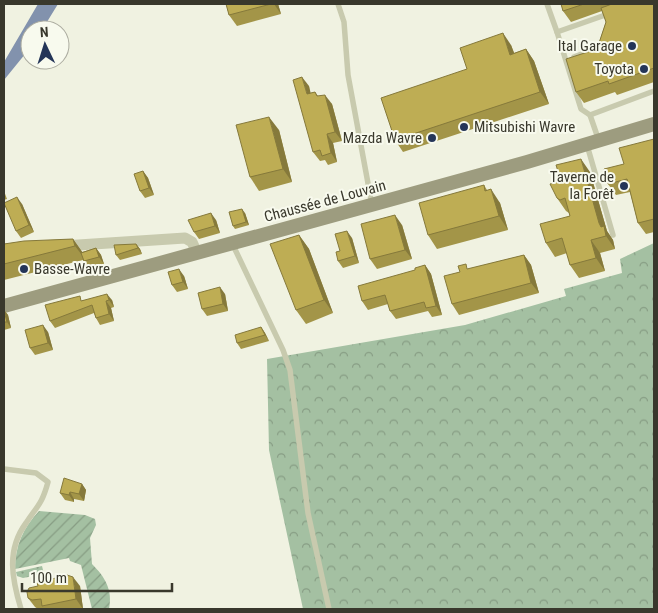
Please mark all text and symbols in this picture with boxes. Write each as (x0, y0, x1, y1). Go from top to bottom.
north arrow (20, 20, 70, 70)
text: N (39, 24, 49, 40)
place label: Ital Garage (558, 37, 622, 55)
marker: Ital Garage (626, 40, 638, 52)
place label: Toyota (594, 60, 634, 78)
marker: Toyota (638, 63, 650, 75)
place label: Mitsubishi Wavre (474, 118, 575, 136)
marker: Mitsubishi Wavre (458, 121, 470, 133)
place label: Mazda Wavre (343, 129, 422, 147)
marker: Mazda Wavre (426, 132, 438, 144)
place label: Taverne de la Forêt (550, 168, 614, 203)
street label: Chaussée de Louvain (262, 176, 388, 226)
marker: Taverne de la Forêt (618, 180, 630, 192)
place label: Basse-Wavre (34, 260, 110, 278)
marker: Basse-Wavre (18, 263, 30, 275)
scale bar (22, 560, 172, 592)
text: 100 m (30, 569, 67, 587)

